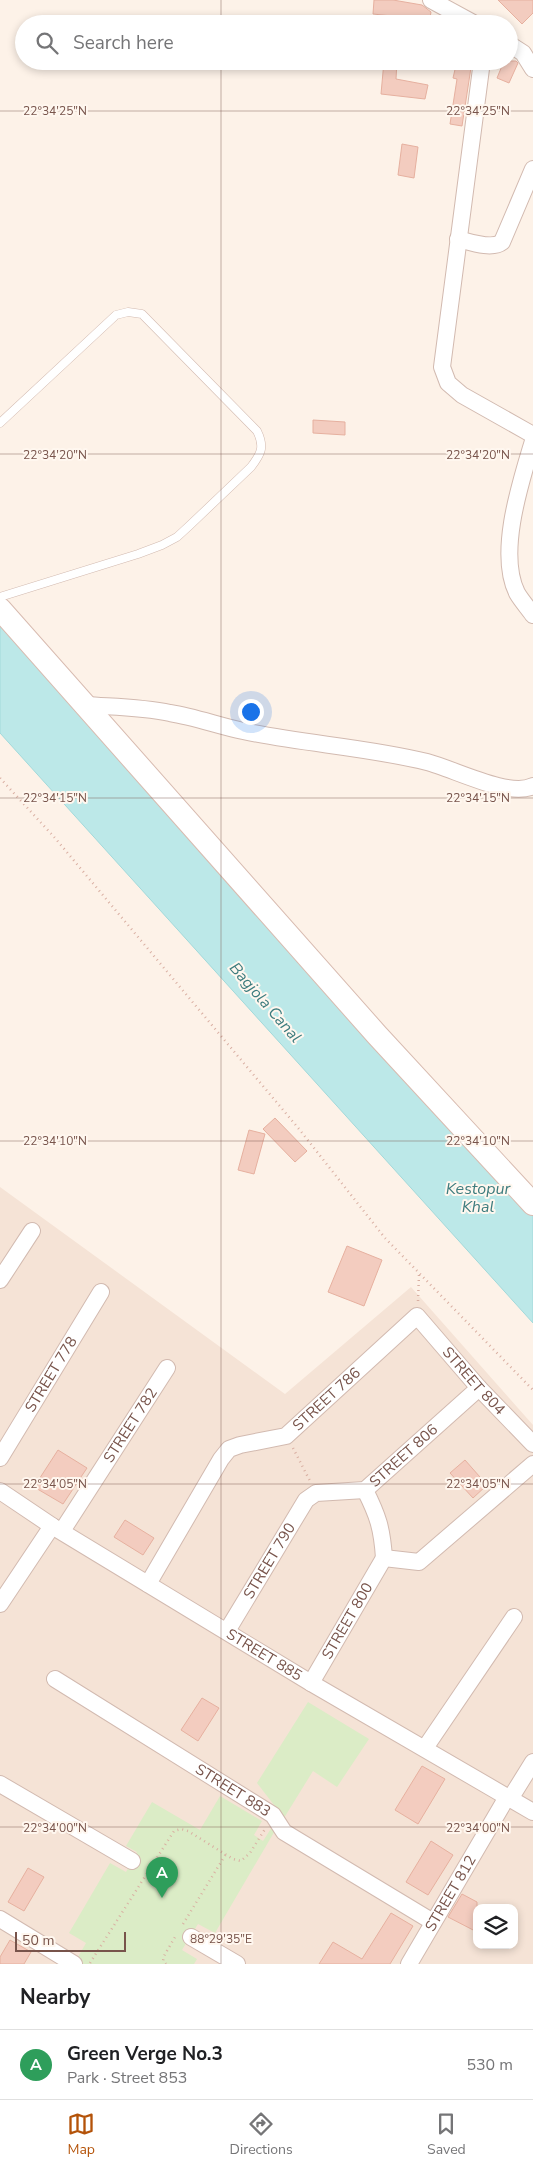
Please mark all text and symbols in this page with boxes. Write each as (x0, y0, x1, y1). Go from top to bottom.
search box (15, 15, 518, 70)
icon: search (33, 29, 61, 57)
text: Search here (73, 30, 174, 56)
text: 22°34'25"N (23, 103, 87, 119)
text: 22°34'25"N (446, 103, 510, 119)
text: 22°34'20"N (23, 447, 87, 463)
text: 22°34'20"N (446, 447, 510, 463)
your location (238, 699, 264, 725)
text: 22°34'15"N (23, 790, 87, 806)
text: 22°34'15"N (446, 790, 510, 806)
water label: Bagjola Canal (224, 958, 307, 1048)
text: 22°34'10"N (23, 1133, 87, 1149)
text: 22°34'10"N (446, 1133, 510, 1149)
water label: Kestopur Khal (446, 1178, 511, 1218)
street label: STREET 778 (20, 1333, 82, 1416)
street label: STREET 804 (438, 1342, 510, 1419)
street label: STREET 786 (288, 1363, 365, 1435)
street label: STREET 782 (99, 1384, 162, 1466)
street label: STREET 806 (365, 1420, 442, 1491)
text: 22°34'05"N (23, 1476, 87, 1492)
text: 22°34'05"N (446, 1476, 510, 1492)
street label: STREET 790 (239, 1519, 300, 1602)
street label: STREET 800 (317, 1579, 377, 1663)
street label: STREET 885 (223, 1624, 306, 1685)
street label: STREET 883 (192, 1759, 275, 1821)
text: 22°34'00"N (23, 1820, 87, 1836)
text: 22°34'00"N (446, 1820, 510, 1836)
street label: STREET 812 (420, 1851, 481, 1935)
pin: A (146, 1857, 178, 1898)
map controls (473, 1904, 518, 1949)
button: layers (473, 1904, 518, 1949)
scale bar (15, 1929, 126, 1952)
text: 50 m (22, 1931, 54, 1950)
text: 88°29'35"E (190, 1931, 252, 1947)
text: Nearby (20, 1983, 90, 2011)
text: Green Verge No.3 (67, 2041, 223, 2067)
text: A (30, 2054, 42, 2076)
text: 530 m (466, 2054, 513, 2076)
text: Park · Street 853 (67, 2067, 187, 2089)
tab: Map (67, 2110, 95, 2159)
tab: Directions (230, 2110, 293, 2159)
tab: Saved (427, 2110, 466, 2159)

